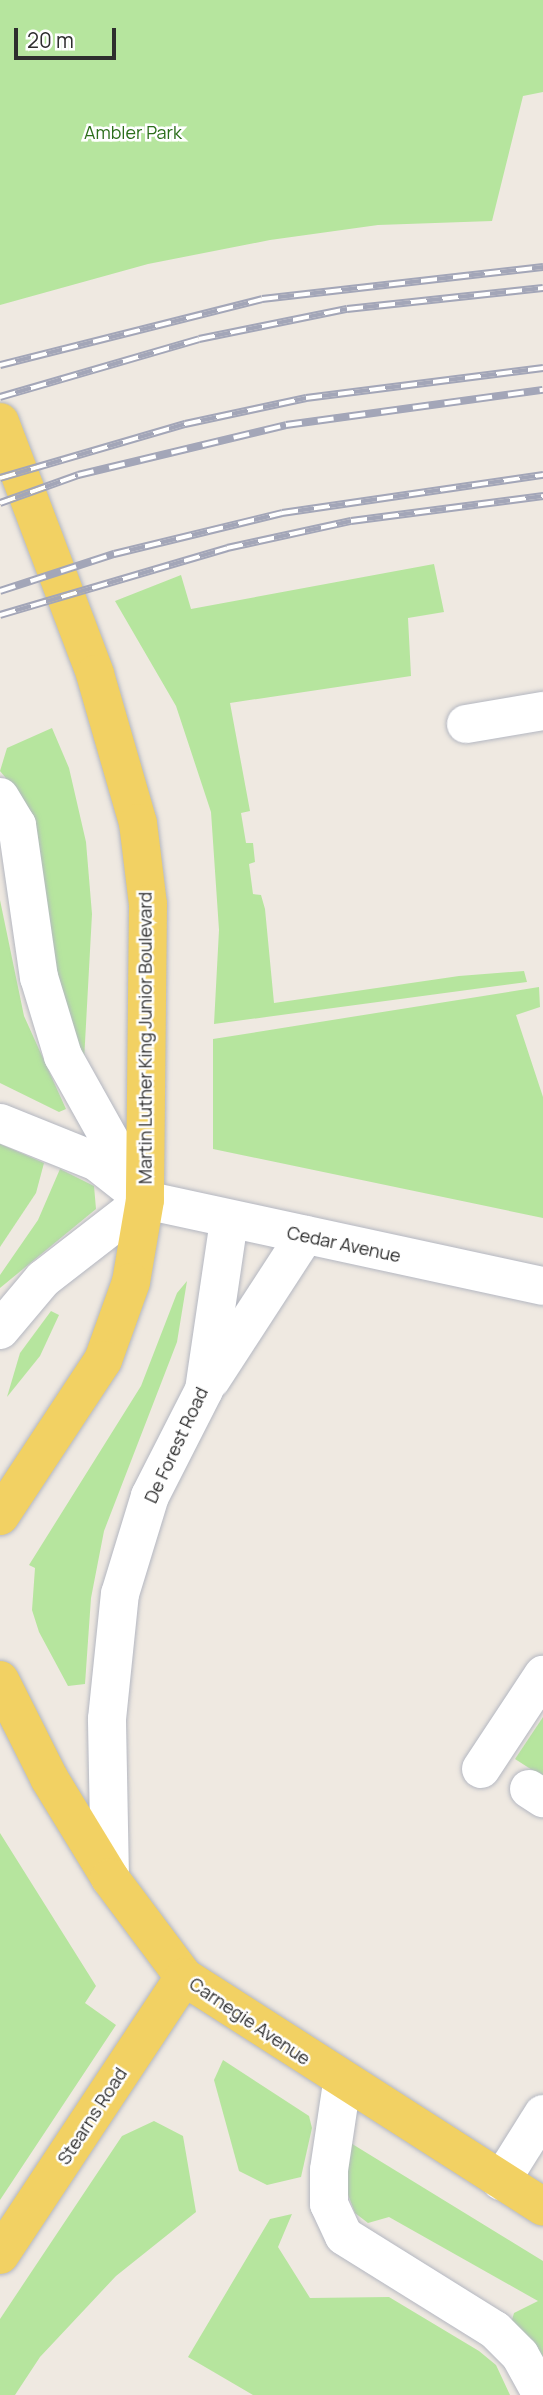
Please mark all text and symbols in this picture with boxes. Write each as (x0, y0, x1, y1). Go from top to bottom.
scale bar (18, 14, 119, 58)
text: 20 m (27, 26, 74, 54)
park label: Ambler Park (84, 121, 182, 143)
street label: Martin Luther King Junior Boulevard (134, 892, 156, 1184)
street label: Cedar Avenue (285, 1221, 403, 1267)
street label: De Forest Road (140, 1384, 212, 1506)
street label: Carnegie Avenue (185, 1973, 315, 2069)
street label: Stearns Road (53, 2063, 131, 2169)

